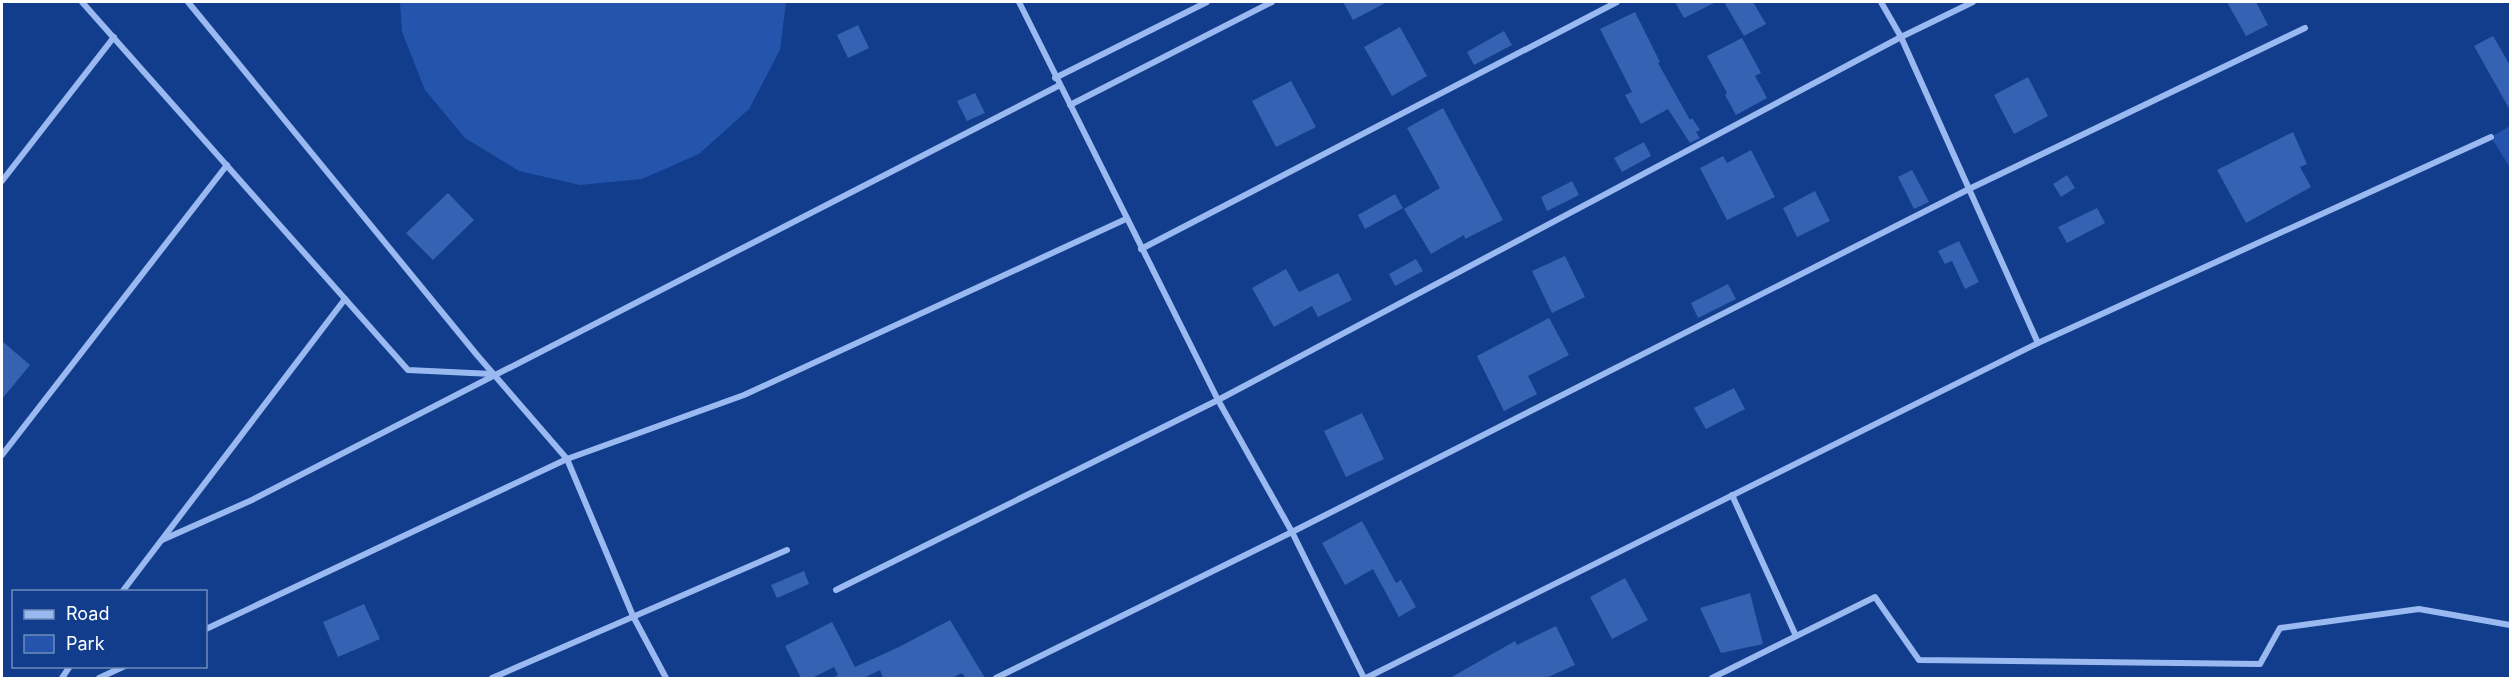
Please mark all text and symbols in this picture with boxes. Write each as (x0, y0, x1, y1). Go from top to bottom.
legend (12, 590, 207, 668)
text: Road (66, 603, 109, 624)
text: Park (66, 633, 105, 654)

